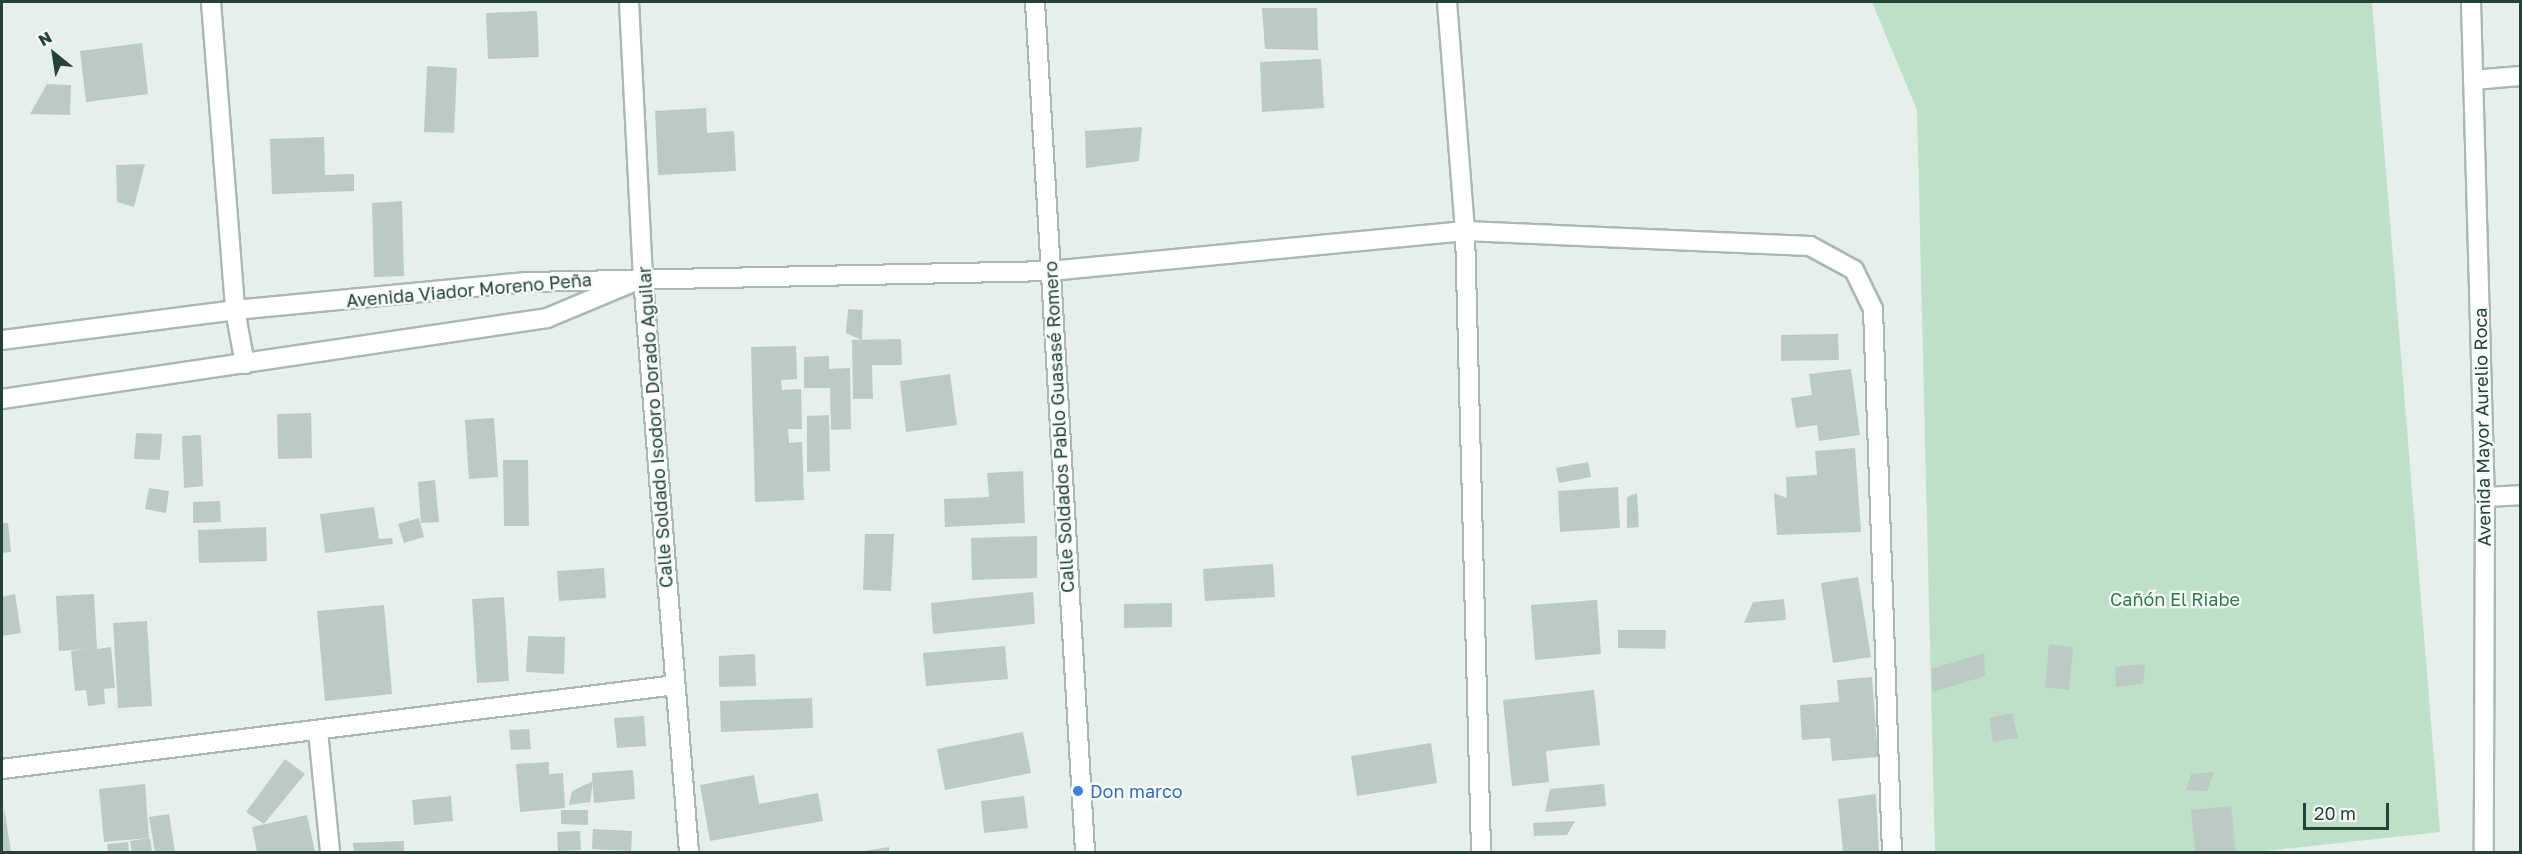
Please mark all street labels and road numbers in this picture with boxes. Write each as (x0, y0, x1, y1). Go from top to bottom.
street label: Calle Soldados Pablo Guasasé Romero (1040, 261, 1078, 593)
street label: Calle Soldado Isodoro Dorado Aguilar (633, 265, 677, 589)
street label: Avenida Viador Moreno Peña (345, 269, 593, 311)
street label: Avenida Mayor Aurelio Roca (2469, 307, 2495, 547)

